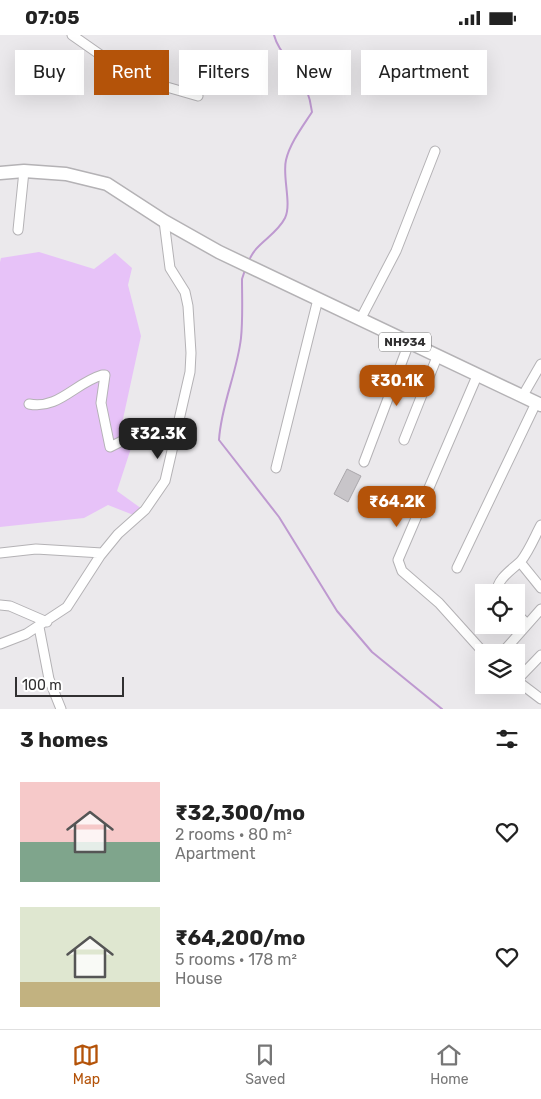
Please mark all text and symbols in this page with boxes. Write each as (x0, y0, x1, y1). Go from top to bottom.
text: 07:05 (25, 6, 80, 29)
chip: Buy (15, 50, 84, 95)
chip: Rent (94, 50, 169, 95)
chip: Filters (179, 50, 268, 95)
chip: New (278, 50, 351, 95)
chip: Apartment (361, 50, 487, 95)
road number: NH934 (379, 333, 431, 351)
pin: ₹30.1K (356, 365, 438, 407)
text: ₹30.1K (371, 371, 423, 390)
pin: ₹32.3K (117, 417, 199, 460)
text: ₹32.3K (130, 424, 186, 443)
pin: ₹64.2K (356, 485, 438, 528)
text: ₹64.2K (369, 492, 425, 511)
map controls (475, 584, 525, 694)
button: locate (475, 584, 525, 634)
button: layers (475, 644, 525, 694)
scale bar (15, 674, 124, 697)
text: 100 m (22, 677, 62, 694)
icon: filters (493, 725, 521, 753)
text: 3 homes (20, 727, 108, 752)
text: ₹32,300/mo (175, 800, 305, 825)
icon: home (60, 802, 120, 862)
icon: heart (493, 818, 521, 846)
text: 2 rooms · 80 m² (175, 825, 292, 844)
text: Apartment (175, 844, 255, 863)
text: ₹64,200/mo (175, 925, 305, 950)
icon: home (60, 927, 120, 987)
icon: heart (493, 943, 521, 971)
text: 5 rooms · 178 m² (175, 950, 297, 969)
text: House (175, 969, 222, 988)
tab: Map (72, 1041, 100, 1088)
tab: Saved (245, 1041, 285, 1088)
tab: Home (430, 1041, 469, 1088)

